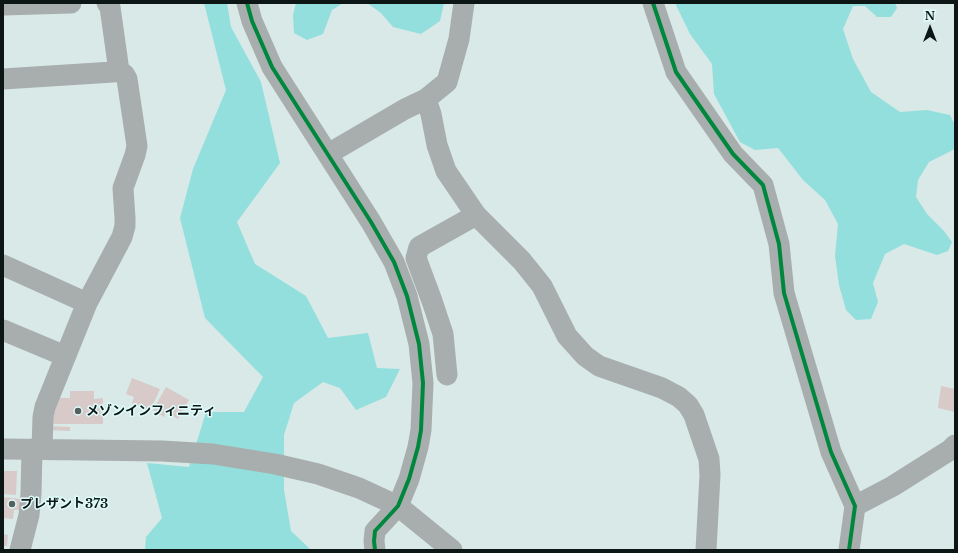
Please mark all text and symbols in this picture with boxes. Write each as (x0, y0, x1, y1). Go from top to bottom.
north arrow (910, 8, 950, 48)
text: N (925, 9, 935, 23)
place label: メゾンインフィニティ (86, 403, 216, 419)
marker: メゾンインフィニティ (73, 406, 83, 416)
place label: プレザント373 (20, 496, 108, 512)
marker: プレザント373 (7, 499, 17, 509)

